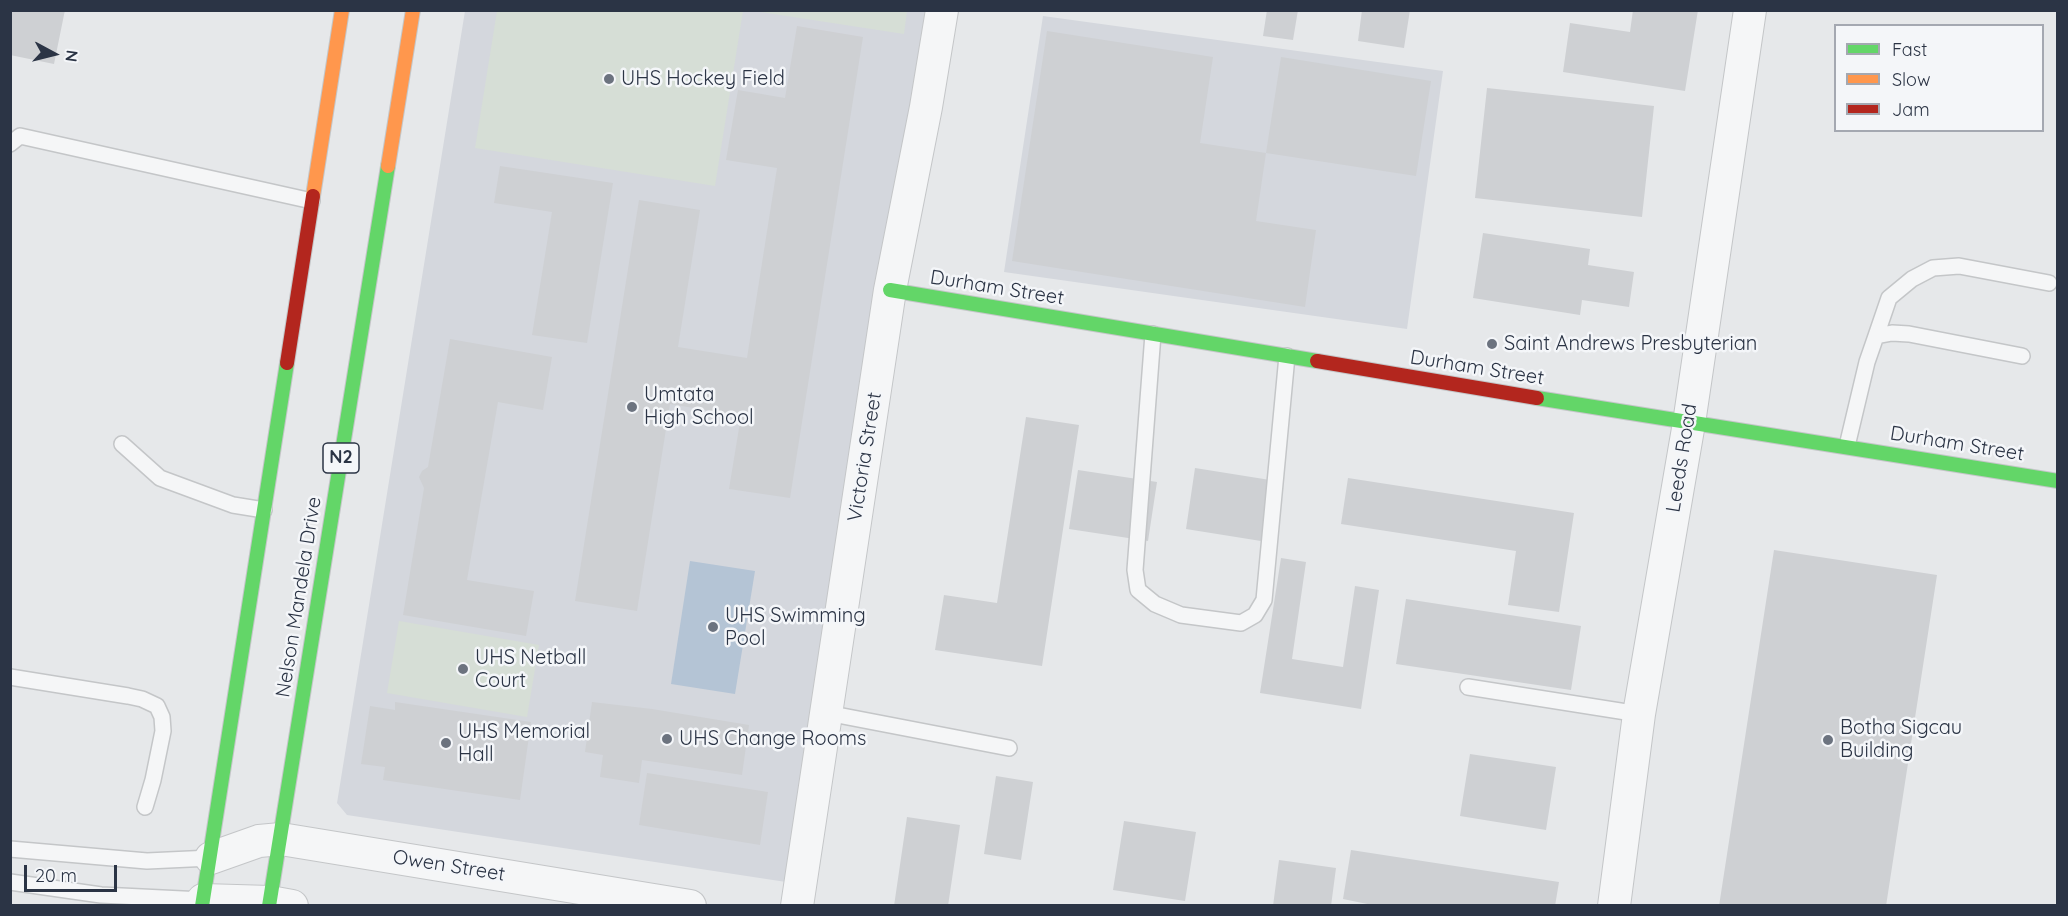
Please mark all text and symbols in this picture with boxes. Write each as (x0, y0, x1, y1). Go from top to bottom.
north arrow (24, 24, 84, 84)
legend (1834, 24, 2044, 132)
text: Fast (1892, 38, 1927, 61)
text: N (61, 49, 83, 63)
place label: UHS Hockey Field (621, 67, 785, 91)
text: Slow (1892, 68, 1930, 91)
marker: UHS Hockey Field (602, 72, 616, 86)
text: Jam (1892, 98, 1930, 121)
street label: Durham Street (928, 266, 1066, 310)
place label: Saint Andrews Presbyterian (1504, 332, 1757, 356)
marker: Saint Andrews Presbyterian (1485, 337, 1499, 351)
street label: Durham Street (1408, 346, 1546, 390)
place label: Umtata High School (644, 383, 754, 430)
street label: Victoria Street (843, 390, 887, 524)
marker: Umtata High School (625, 400, 639, 414)
street label: Leeds Road (1662, 402, 1702, 514)
street label: Durham Street (1888, 422, 2026, 466)
road number: N2 (323, 443, 359, 473)
street label: Nelson Mandela Drive (271, 495, 327, 699)
place label: UHS Swimming Pool (725, 604, 866, 651)
marker: UHS Swimming Pool (706, 620, 720, 634)
place label: UHS Netball Court (475, 646, 586, 693)
marker: UHS Netball Court (456, 662, 470, 676)
place label: Botha Sigcau Building (1840, 716, 1962, 763)
place label: UHS Memorial Hall (458, 720, 590, 767)
place label: UHS Change Rooms (679, 727, 866, 751)
marker: UHS Change Rooms (660, 732, 674, 746)
marker: Botha Sigcau Building (1821, 733, 1835, 747)
marker: UHS Memorial Hall (439, 736, 453, 750)
street label: Owen Street (391, 845, 507, 887)
scale bar (27, 853, 120, 891)
text: 20 m (35, 864, 77, 887)

